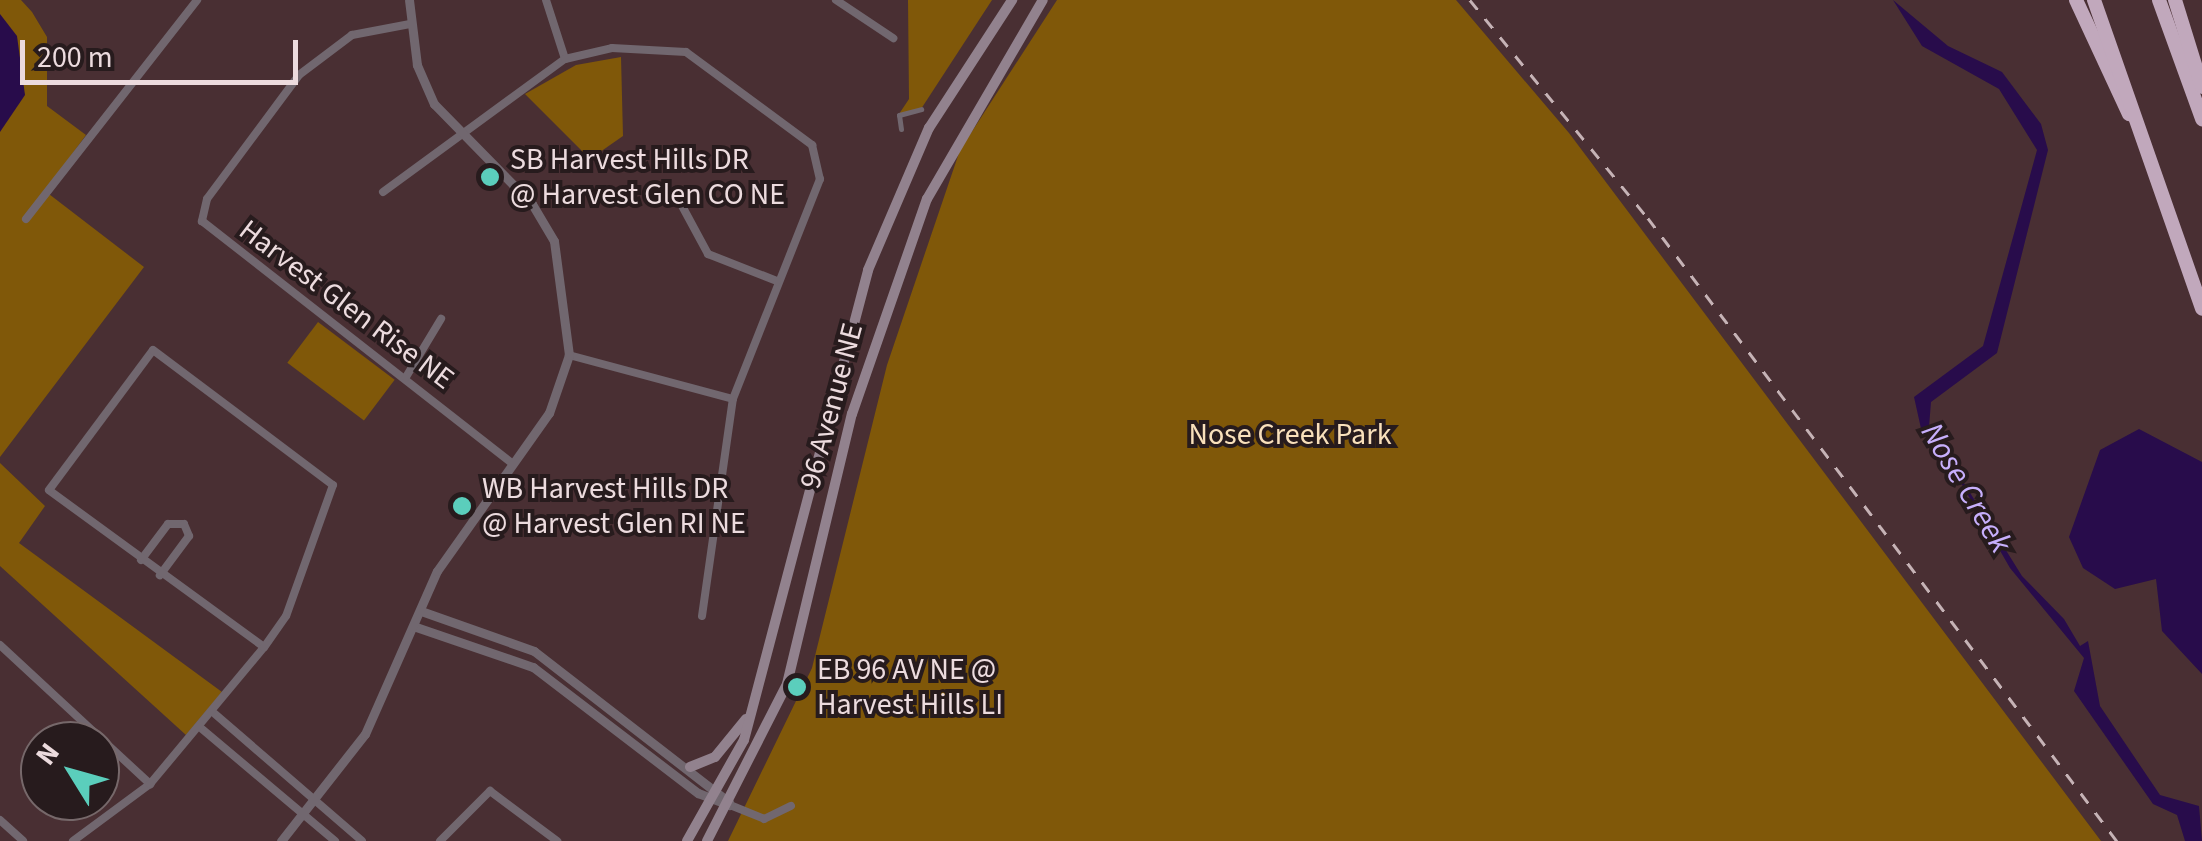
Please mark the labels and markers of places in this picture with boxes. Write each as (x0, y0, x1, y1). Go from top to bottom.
place label: SB Harvest Hills DR @ Harvest Glen CO NE (510, 142, 785, 212)
marker: SB Harvest Hills DR @ Harvest Glen CO NE (479, 166, 501, 188)
place label: WB Harvest Hills DR @ Harvest Glen RI NE (482, 471, 746, 542)
marker: WB Harvest Hills DR @ Harvest Glen RI NE (451, 495, 473, 517)
place label: EB 96 AV NE @ Harvest Hills LI (817, 652, 1003, 722)
marker: EB 96 AV NE @ Harvest Hills LI (786, 676, 808, 698)

